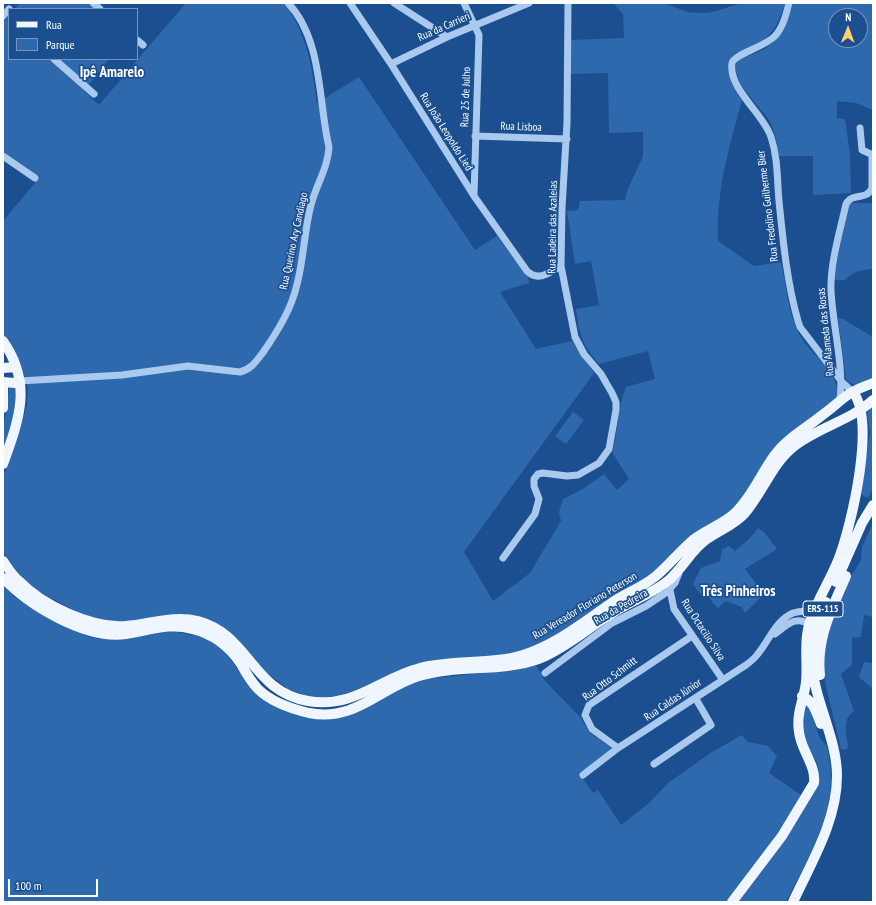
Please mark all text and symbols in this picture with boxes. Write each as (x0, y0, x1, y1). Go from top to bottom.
legend (8, 8, 138, 60)
north arrow (828, 8, 868, 48)
street label: Rua da Carrieri (416, 10, 472, 44)
text: N (845, 10, 851, 24)
text: Rua (46, 17, 62, 32)
text: Parque (46, 37, 75, 52)
district label: Ipê Amarelo (80, 64, 144, 82)
street label: Rua 25 de Julho (458, 67, 474, 127)
street label: Rua João Leopoldo Lied (417, 91, 475, 173)
street label: Rua Lisboa (500, 120, 542, 134)
street label: Rua Fredolino Guilherme Bier (755, 150, 781, 262)
street label: Rua Ladeira das Azaleias (546, 180, 560, 274)
street label: Rua Querino Ary Candiago (277, 191, 311, 291)
street label: Rua Alameda das Rosas (815, 287, 837, 377)
street label: Rua Vereador Floriano Peterson (530, 570, 640, 642)
district label: Três Pinheiros (700, 583, 776, 601)
street label: Rua da Pedreira (592, 586, 650, 628)
street label: Rua Octacilio Silva (678, 597, 728, 663)
road number: ERS-115 (803, 601, 843, 617)
street label: Rua Otto Schmitt (580, 654, 640, 704)
street label: Rua Caldas Júnior (642, 676, 704, 724)
scale bar (10, 871, 100, 897)
text: 100 m (15, 878, 42, 893)

